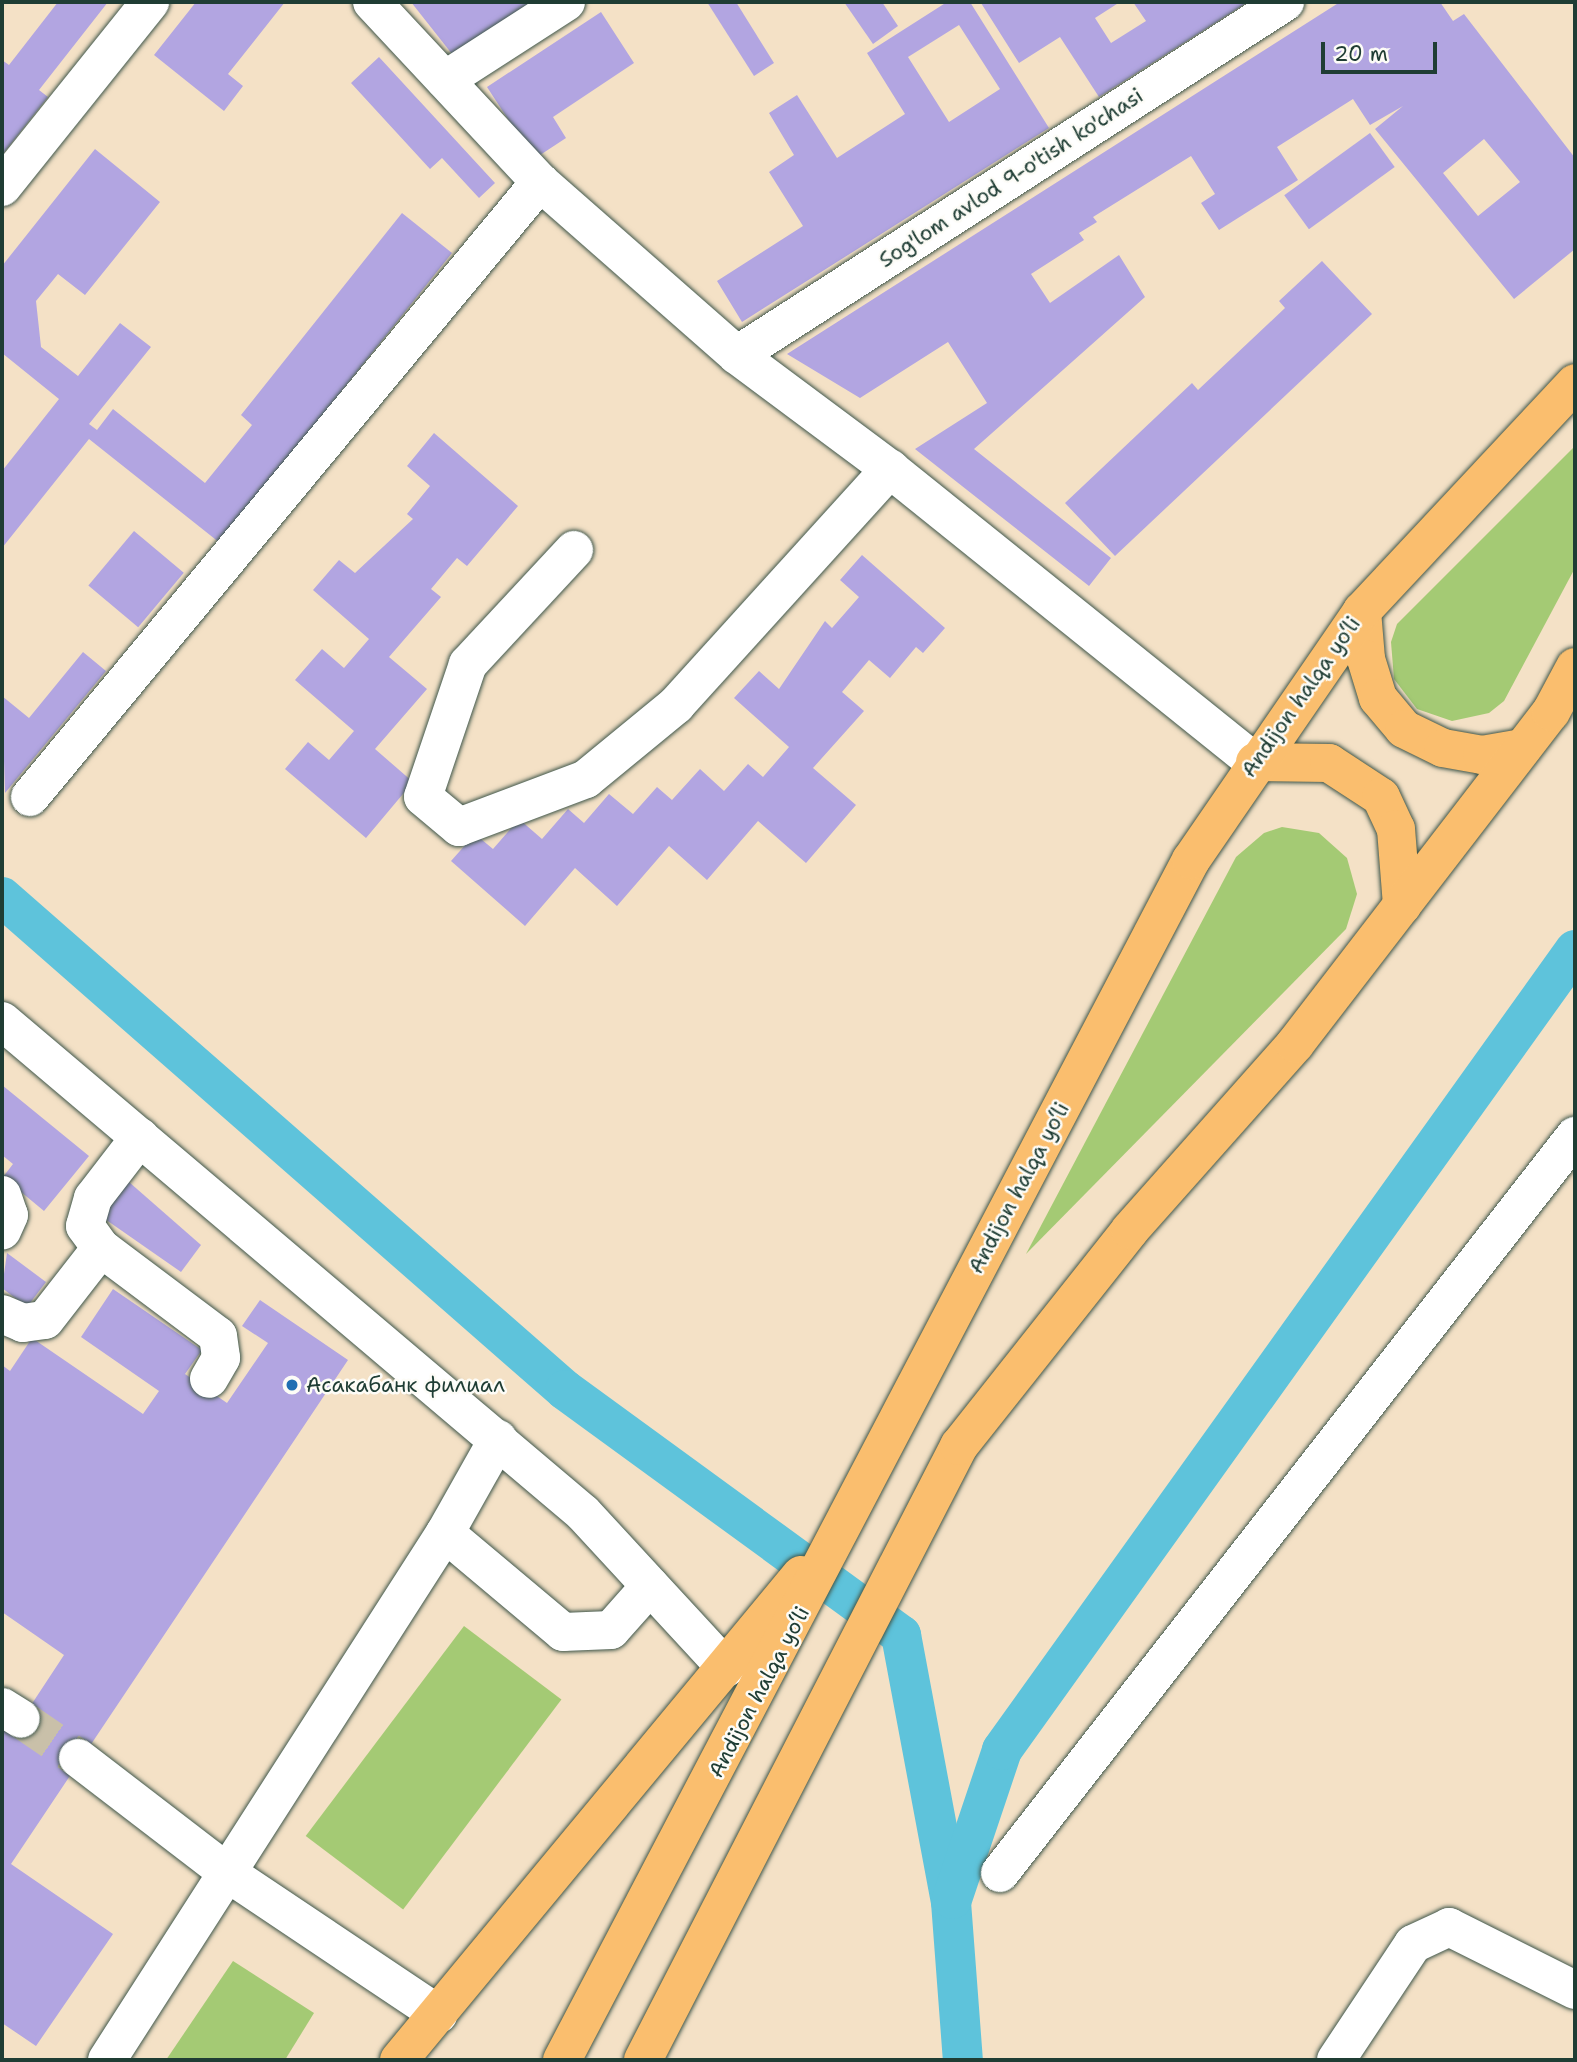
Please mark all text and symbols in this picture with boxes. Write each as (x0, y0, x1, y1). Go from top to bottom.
scale bar (1325, 28, 1440, 72)
text: 20 m (1334, 40, 1388, 68)
street label: Sog'lom avlod 9-o'tish ko'chasi (874, 83, 1148, 273)
street label: Andijon halqa yo‘li (1236, 612, 1366, 782)
street label: Andijon halqa yo‘li (963, 1098, 1075, 1278)
place label: Асакабанк филиал (306, 1372, 505, 1398)
marker: Асакабанк филиал (284, 1377, 300, 1393)
street label: Andijon halqa yo‘li (703, 1602, 815, 1782)

